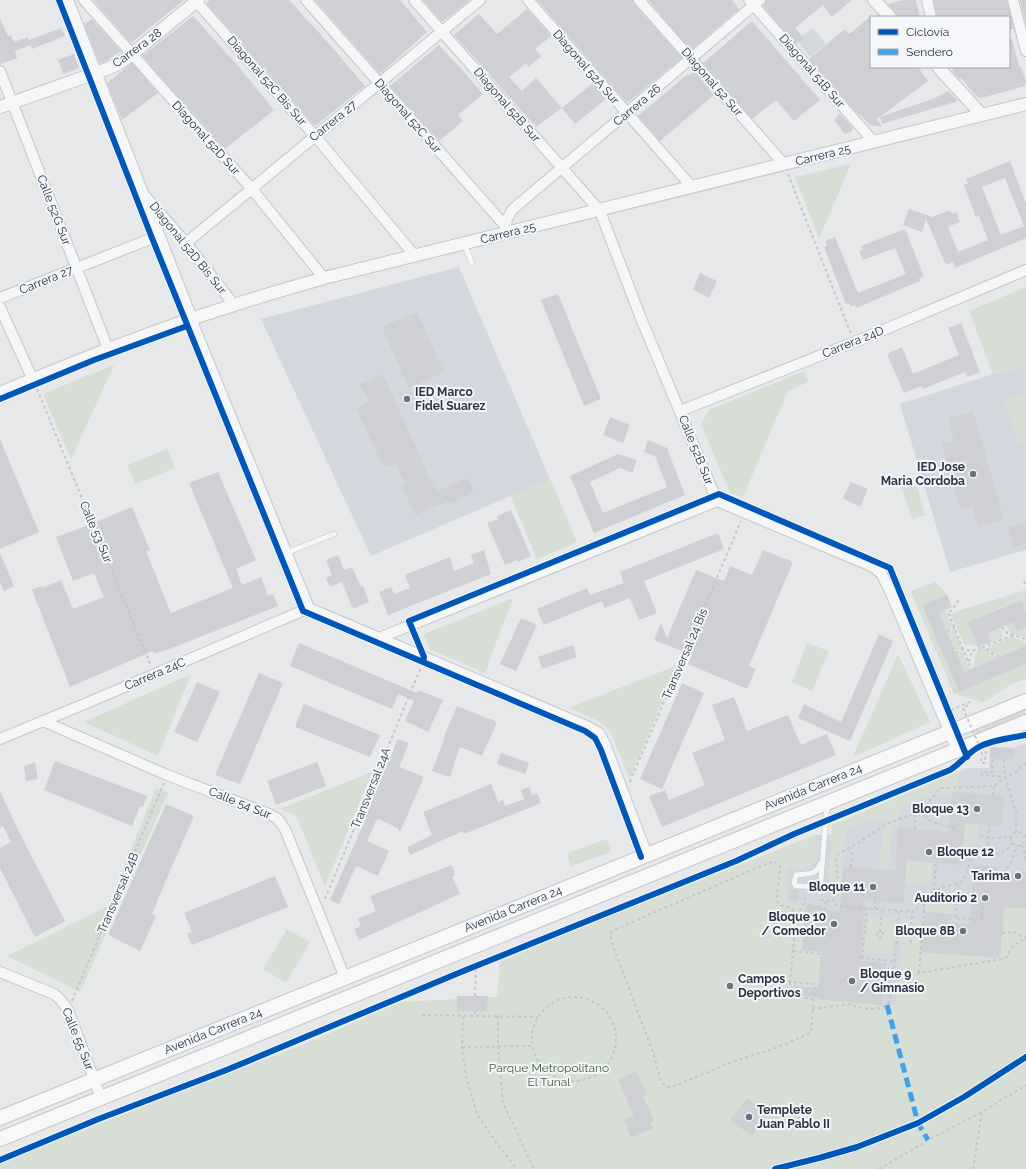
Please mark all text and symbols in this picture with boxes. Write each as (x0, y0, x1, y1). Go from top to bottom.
legend (870, 16, 1010, 68)
text: Ciclovía (906, 25, 949, 39)
street label: Carrera 28 (110, 26, 164, 70)
street label: Diagonal 52A Sur (550, 27, 623, 108)
street label: Diagonal 51B Sur (776, 31, 848, 111)
street label: Diagonal 52C Bis Sur (224, 33, 310, 129)
street label: Diagonal 52 Sur (678, 45, 746, 120)
text: Sendero (906, 45, 953, 59)
street label: Diagonal 52B Sur (471, 65, 544, 146)
street label: Diagonal 52C Sur (372, 76, 445, 157)
street label: Carrera 26 (611, 81, 663, 129)
street label: Carrera 27 (307, 97, 360, 144)
street label: Diagonal 52D Sur (169, 98, 243, 179)
street label: Carrera 25 (794, 141, 853, 169)
street label: Calle 52G Sur (34, 173, 74, 248)
street label: Diagonal 52D Bis Sur (147, 199, 230, 297)
street label: Carrera 25 (479, 219, 538, 247)
street label: Carrera 27 (17, 263, 75, 297)
street label: Carrera 24D (820, 323, 886, 361)
place label: IED Marco Fidel Suarez (415, 385, 486, 413)
marker: IED Marco Fidel Suarez (402, 394, 412, 404)
street label: Calle 52B Sur (676, 413, 717, 488)
place label: IED Jose Maria Cordoba (881, 460, 965, 488)
marker: IED Jose Maria Cordoba (968, 469, 978, 479)
street label: Calle 53 Sur (77, 499, 116, 566)
street label: Transversal 24 Bis (659, 606, 711, 702)
street label: Carrera 24C (122, 655, 188, 693)
street label: Transversal 24A (348, 745, 394, 831)
street label: Avenida Carrera 24 (762, 761, 864, 813)
street label: Calle 54 Sur (207, 784, 274, 822)
place label: Bloque 13 (912, 802, 969, 816)
marker: Bloque 13 (972, 804, 982, 814)
place label: Bloque 12 (937, 845, 994, 859)
marker: Bloque 12 (924, 847, 934, 857)
street label: Transversal 24B (95, 851, 141, 935)
place label: Tarima (971, 869, 1010, 883)
marker: Tarima (1013, 871, 1023, 881)
place label: Bloque 11 (809, 880, 865, 894)
marker: Bloque 11 (868, 882, 878, 892)
street label: Avenida Carrera 24 (462, 883, 564, 935)
place label: Auditorio 2 (914, 891, 977, 905)
marker: Auditorio 2 (980, 893, 990, 903)
place label: Bloque 10 / Comedor (761, 910, 826, 938)
marker: Bloque 10 / Comedor (829, 919, 839, 929)
place label: Bloque 8B (895, 924, 955, 938)
marker: Bloque 8B (958, 926, 968, 936)
place label: Bloque 9 / Gimnasio (860, 967, 925, 995)
place label: Campos Deportivos (738, 972, 801, 1000)
marker: Bloque 9 / Gimnasio (847, 976, 857, 986)
marker: Campos Deportivos (725, 981, 735, 991)
street label: Avenida Carrera 24 (162, 1005, 264, 1057)
street label: Calle 55 Sur (59, 1006, 97, 1073)
park label: Parque Metropolitano El Tunal (489, 1061, 609, 1089)
place label: Templete Juan Pablo II (757, 1103, 830, 1131)
marker: Templete Juan Pablo II (744, 1112, 754, 1122)

